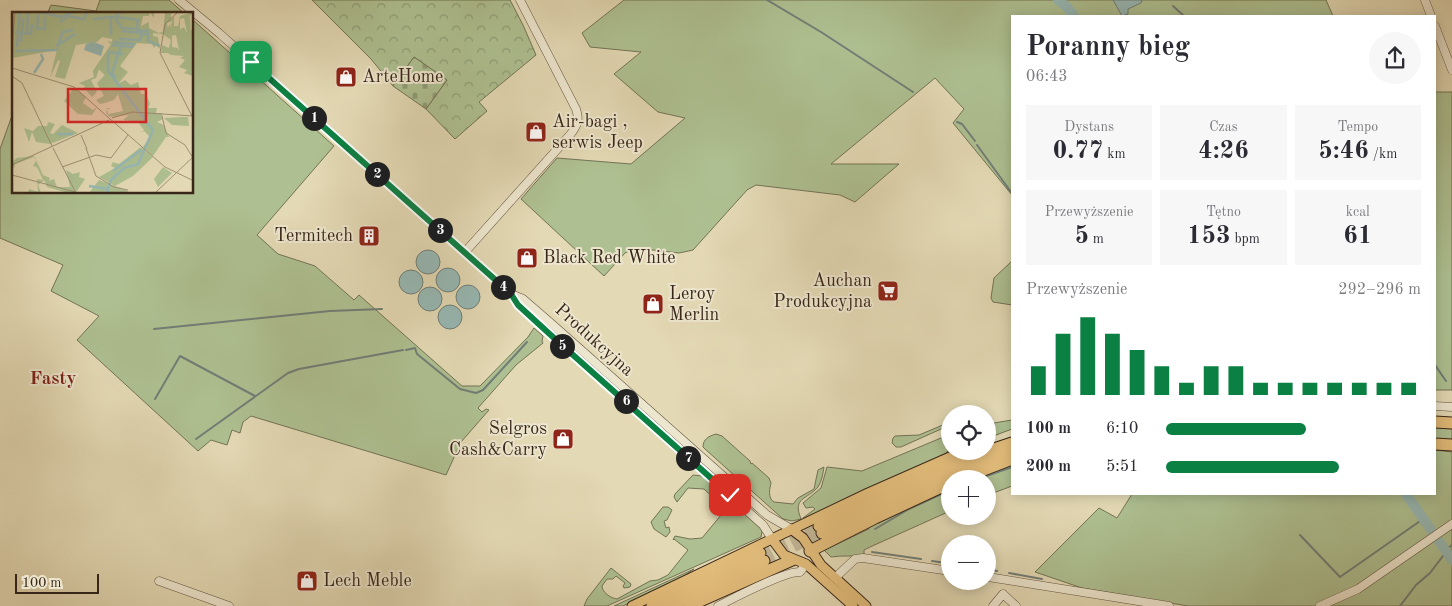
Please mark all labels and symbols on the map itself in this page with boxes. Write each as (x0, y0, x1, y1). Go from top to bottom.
inset map (12, 12, 194, 194)
pin (230, 41, 272, 83)
shop icon: ArteHome (334, 65, 358, 89)
place label: ArteHome (362, 68, 443, 86)
pin: 1 (302, 106, 326, 130)
place label: Air-bagi , serwis Jeep (552, 113, 643, 152)
shop icon: Air-bagi , serwis Jeep (524, 120, 548, 144)
pin: 2 (364, 162, 390, 186)
pin: 3 (428, 218, 452, 242)
building icon: Termitech (357, 224, 381, 248)
place label: Termitech (274, 227, 353, 245)
shop icon: Black Red White (515, 246, 539, 270)
place label: Black Red White (543, 249, 675, 267)
place label: Auchan Produkcyjna (773, 272, 872, 311)
pin: 4 (490, 274, 516, 300)
supermarket icon: Auchan Produkcyjna (876, 279, 900, 303)
place label: Leroy Merlin (669, 285, 719, 324)
shop icon: Leroy Merlin (641, 292, 665, 316)
street label: Produkcyjna (551, 300, 637, 380)
pin: 5 (550, 334, 574, 358)
district label: Fasty (30, 370, 76, 389)
pin: 6 (614, 388, 638, 414)
place label: Selgros Cash&Carry (449, 420, 547, 459)
shop icon: Selgros Cash&Carry (551, 427, 575, 451)
pin: 7 (676, 446, 700, 470)
pin (709, 474, 751, 516)
shop icon: Lech Meble (295, 569, 319, 593)
scale bar (15, 571, 99, 594)
place label: Lech Meble (323, 572, 412, 590)

